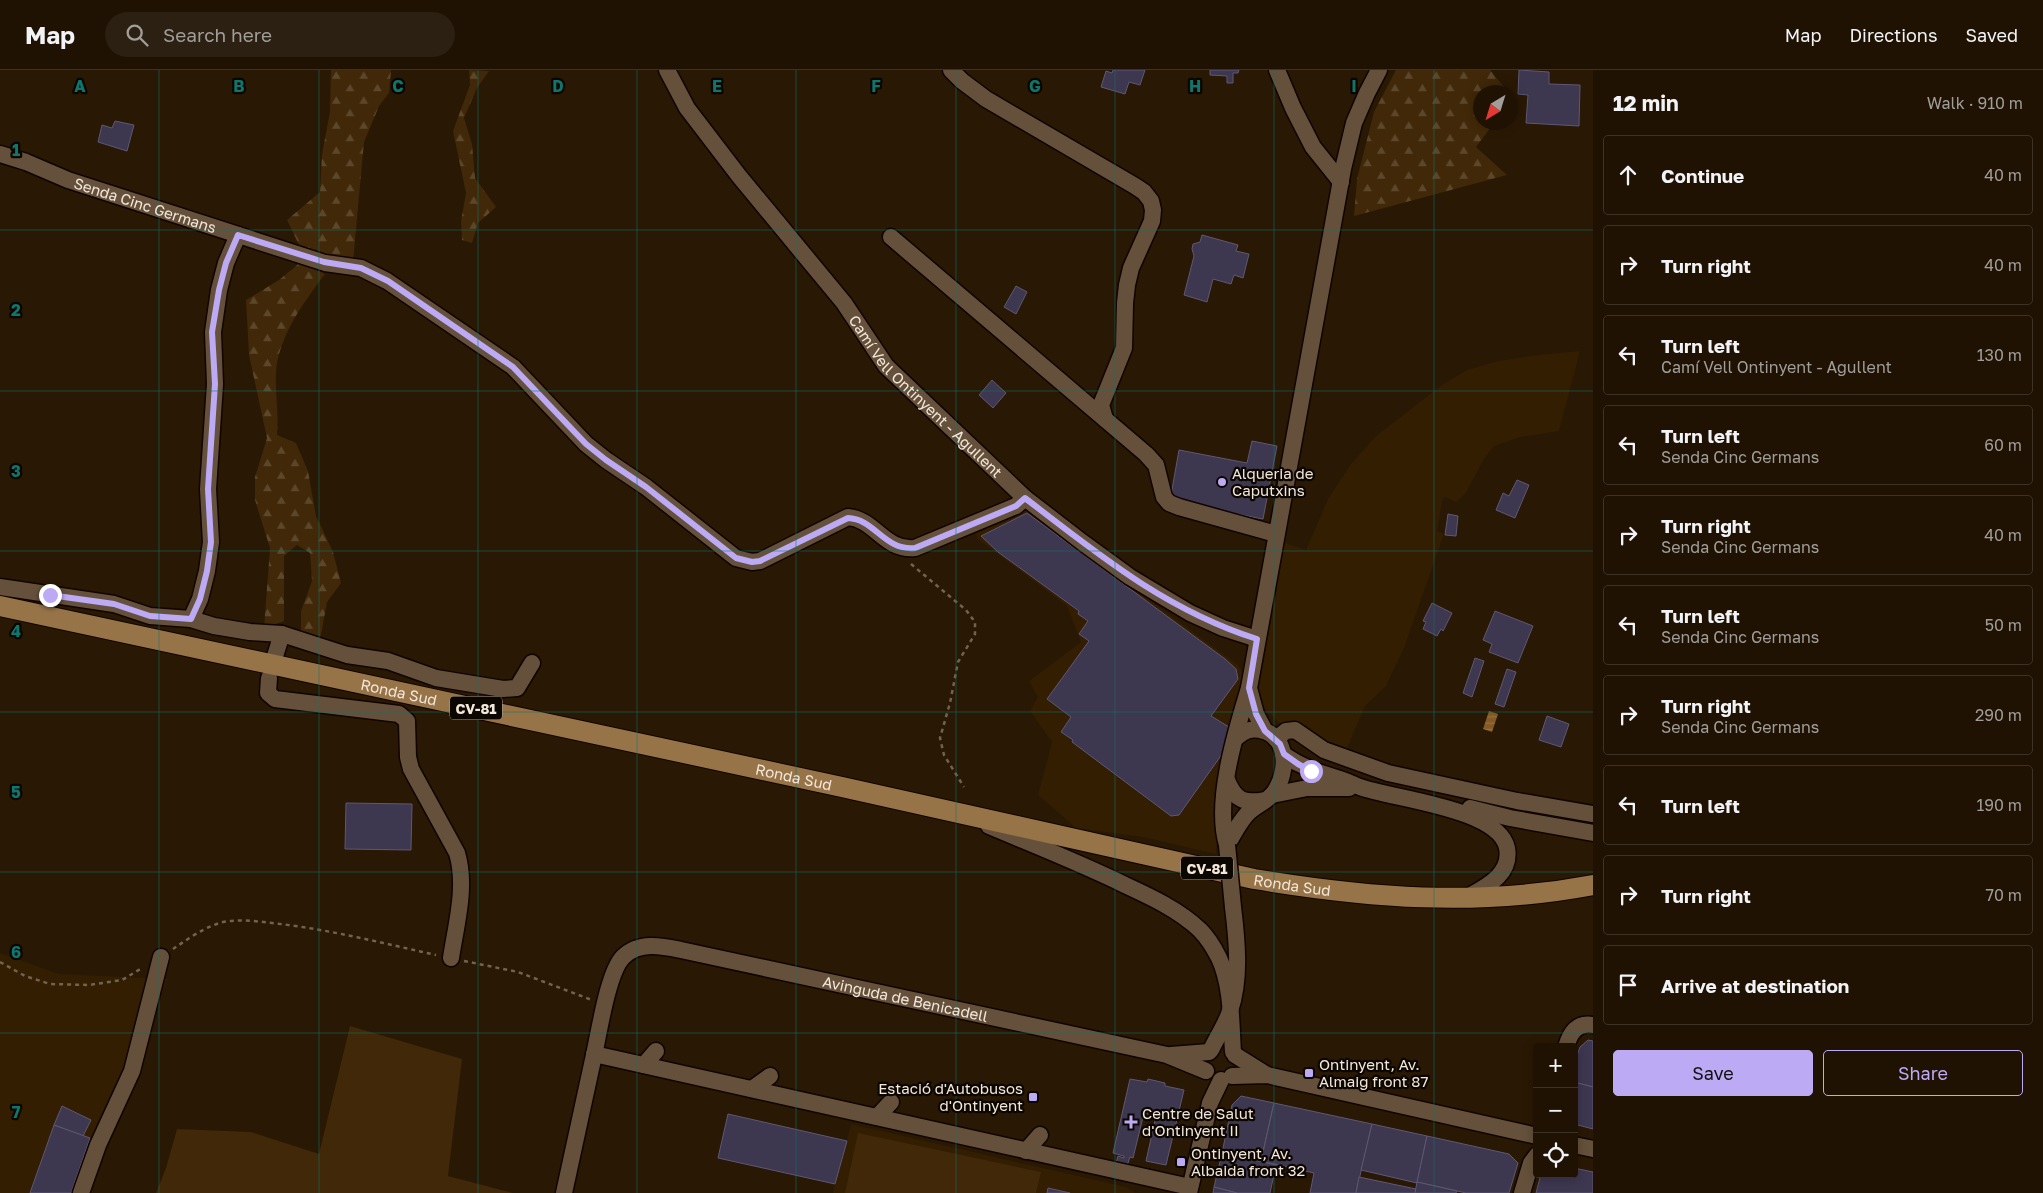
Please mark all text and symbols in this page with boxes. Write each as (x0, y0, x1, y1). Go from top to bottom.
search box (105, 12, 455, 57)
text: Map (25, 20, 75, 49)
icon: search (123, 21, 151, 49)
text: Search here (163, 23, 272, 46)
text: Map (1785, 24, 1821, 46)
text: Directions (1849, 24, 1937, 46)
text: Saved (1965, 24, 2018, 46)
text: A (74, 76, 86, 96)
text: B (233, 76, 245, 96)
text: C (392, 76, 404, 96)
text: D (552, 76, 564, 96)
text: E (712, 76, 722, 96)
text: F (871, 76, 881, 96)
text: G (1029, 76, 1041, 96)
text: H (1189, 76, 1201, 96)
text: I (1351, 76, 1357, 96)
north arrow (1473, 85, 1518, 130)
text: 12 min (1613, 90, 1679, 116)
text: Walk · 910 m (1927, 93, 2023, 113)
text: 1 (12, 140, 20, 160)
icon: ahead (1614, 161, 1642, 189)
text: Continue (1661, 164, 1744, 187)
text: 40 m (1984, 165, 2022, 185)
street label: Senda Cinc Germans (72, 174, 219, 236)
icon: right (1614, 251, 1642, 279)
text: Turn right (1661, 254, 1751, 277)
text: 40 m (1984, 255, 2022, 275)
text: 2 (11, 300, 21, 320)
street label: Camí Vell Ontinyent - Agullent (846, 312, 1006, 481)
text: Turn left (1661, 334, 1740, 357)
icon: left (1614, 341, 1642, 369)
text: 130 m (1977, 345, 2022, 365)
text: Camí Vell Ontinyent - Agullent (1661, 357, 1892, 377)
text: Turn left (1661, 424, 1740, 447)
icon: left (1614, 431, 1642, 459)
text: 60 m (1984, 435, 2022, 455)
text: Senda Cinc Germans (1661, 447, 1819, 467)
text: 3 (11, 461, 21, 481)
place label: Alqueria de Caputxins (1232, 464, 1314, 499)
marker: Alqueria de Caputxins (1216, 476, 1228, 488)
text: Turn right (1661, 514, 1751, 537)
icon: right (1614, 521, 1642, 549)
text: 40 m (1984, 525, 2022, 545)
text: Senda Cinc Germans (1661, 537, 1819, 557)
route end (39, 584, 62, 607)
text: Turn left (1661, 604, 1740, 627)
icon: left (1614, 611, 1642, 639)
text: 50 m (1985, 615, 2022, 635)
text: 4 (11, 621, 21, 641)
text: Senda Cinc Germans (1661, 627, 1819, 647)
street label: Ronda Sud (359, 675, 439, 709)
text: Turn right (1661, 694, 1751, 717)
road number: CV-81 (450, 696, 502, 720)
icon: right (1614, 701, 1642, 729)
text: 290 m (1975, 705, 2022, 725)
text: Senda Cinc Germans (1661, 717, 1819, 737)
street label: Ronda Sud (754, 760, 834, 794)
route start (1300, 760, 1323, 783)
text: 5 (11, 782, 21, 802)
icon: left (1614, 791, 1642, 819)
text: Turn left (1661, 794, 1740, 817)
text: 190 m (1976, 795, 2022, 815)
road number: CV-81 (1181, 856, 1233, 880)
street label: Ronda Sud (1252, 870, 1332, 899)
icon: right (1614, 881, 1642, 909)
text: Turn right (1661, 884, 1751, 907)
text: 70 m (1985, 885, 2022, 905)
text: 6 (11, 942, 21, 962)
icon: arrive (1614, 971, 1642, 999)
street label: Avinguda de Benicadell (821, 972, 990, 1025)
text: Arrive at destination (1661, 974, 1849, 997)
map controls (1533, 1043, 1578, 1178)
button: + (1533, 1043, 1578, 1088)
button: Save (1613, 1050, 1813, 1096)
button: Share (1823, 1050, 2023, 1096)
place label: Ontinyent, Av. Almaig front 87 (1319, 1055, 1428, 1090)
marker: Ontinyent, Av. Almaig front 87 (1303, 1067, 1315, 1079)
place label: Estació d'Autobusos d'Ontinyent (878, 1079, 1023, 1114)
button: − (1533, 1088, 1578, 1133)
marker: Estació d'Autobusos d'Ontinyent (1027, 1091, 1039, 1103)
text: 7 (12, 1102, 21, 1122)
place label: Centre de Salut d'Ontinyent II (1142, 1104, 1254, 1139)
marker: Centre de Salut d'Ontinyent II (1124, 1115, 1138, 1129)
button: locate (1533, 1133, 1578, 1178)
place label: Ontinyent, Av. Albaida front 32 (1191, 1144, 1305, 1179)
marker: Ontinyent, Av. Albaida front 32 (1175, 1156, 1187, 1168)

